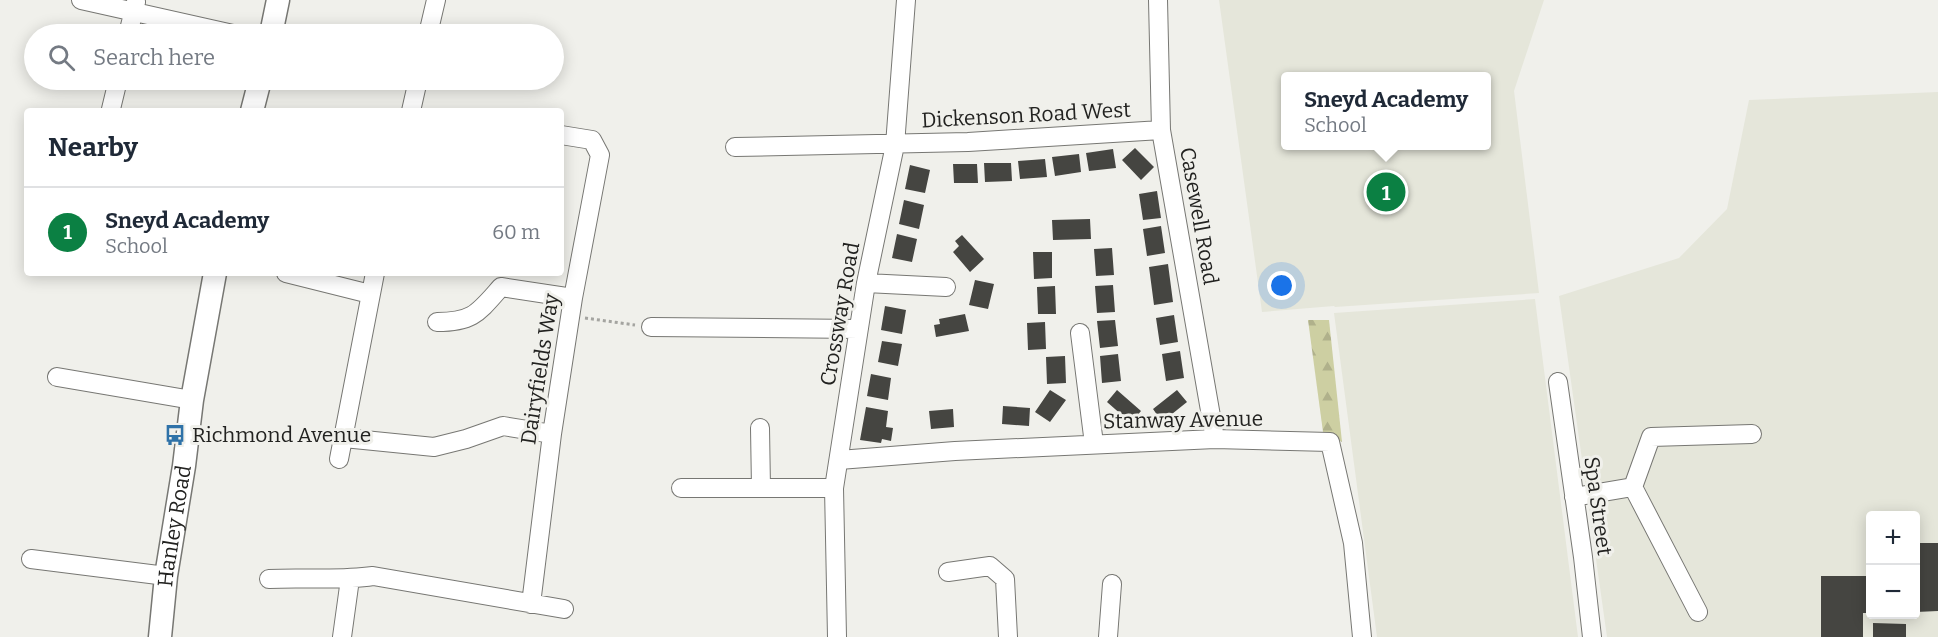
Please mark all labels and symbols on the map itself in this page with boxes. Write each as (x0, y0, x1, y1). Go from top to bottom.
street label: Dickenson Road West (921, 97, 1132, 133)
street label: Casewell Road (1174, 145, 1224, 287)
pin: 1 (1366, 170, 1406, 214)
street label: Crossway Road (815, 240, 865, 388)
your location (1267, 271, 1296, 300)
street label: Dairyfields Way (515, 291, 565, 446)
street label: Stanway Avenue (1103, 406, 1263, 434)
place label: Richmond Avenue (192, 422, 371, 448)
bus stop icon: Richmond Avenue (163, 423, 187, 447)
street label: Spa Street (1578, 455, 1618, 557)
street label: Hanley Road (152, 463, 197, 588)

